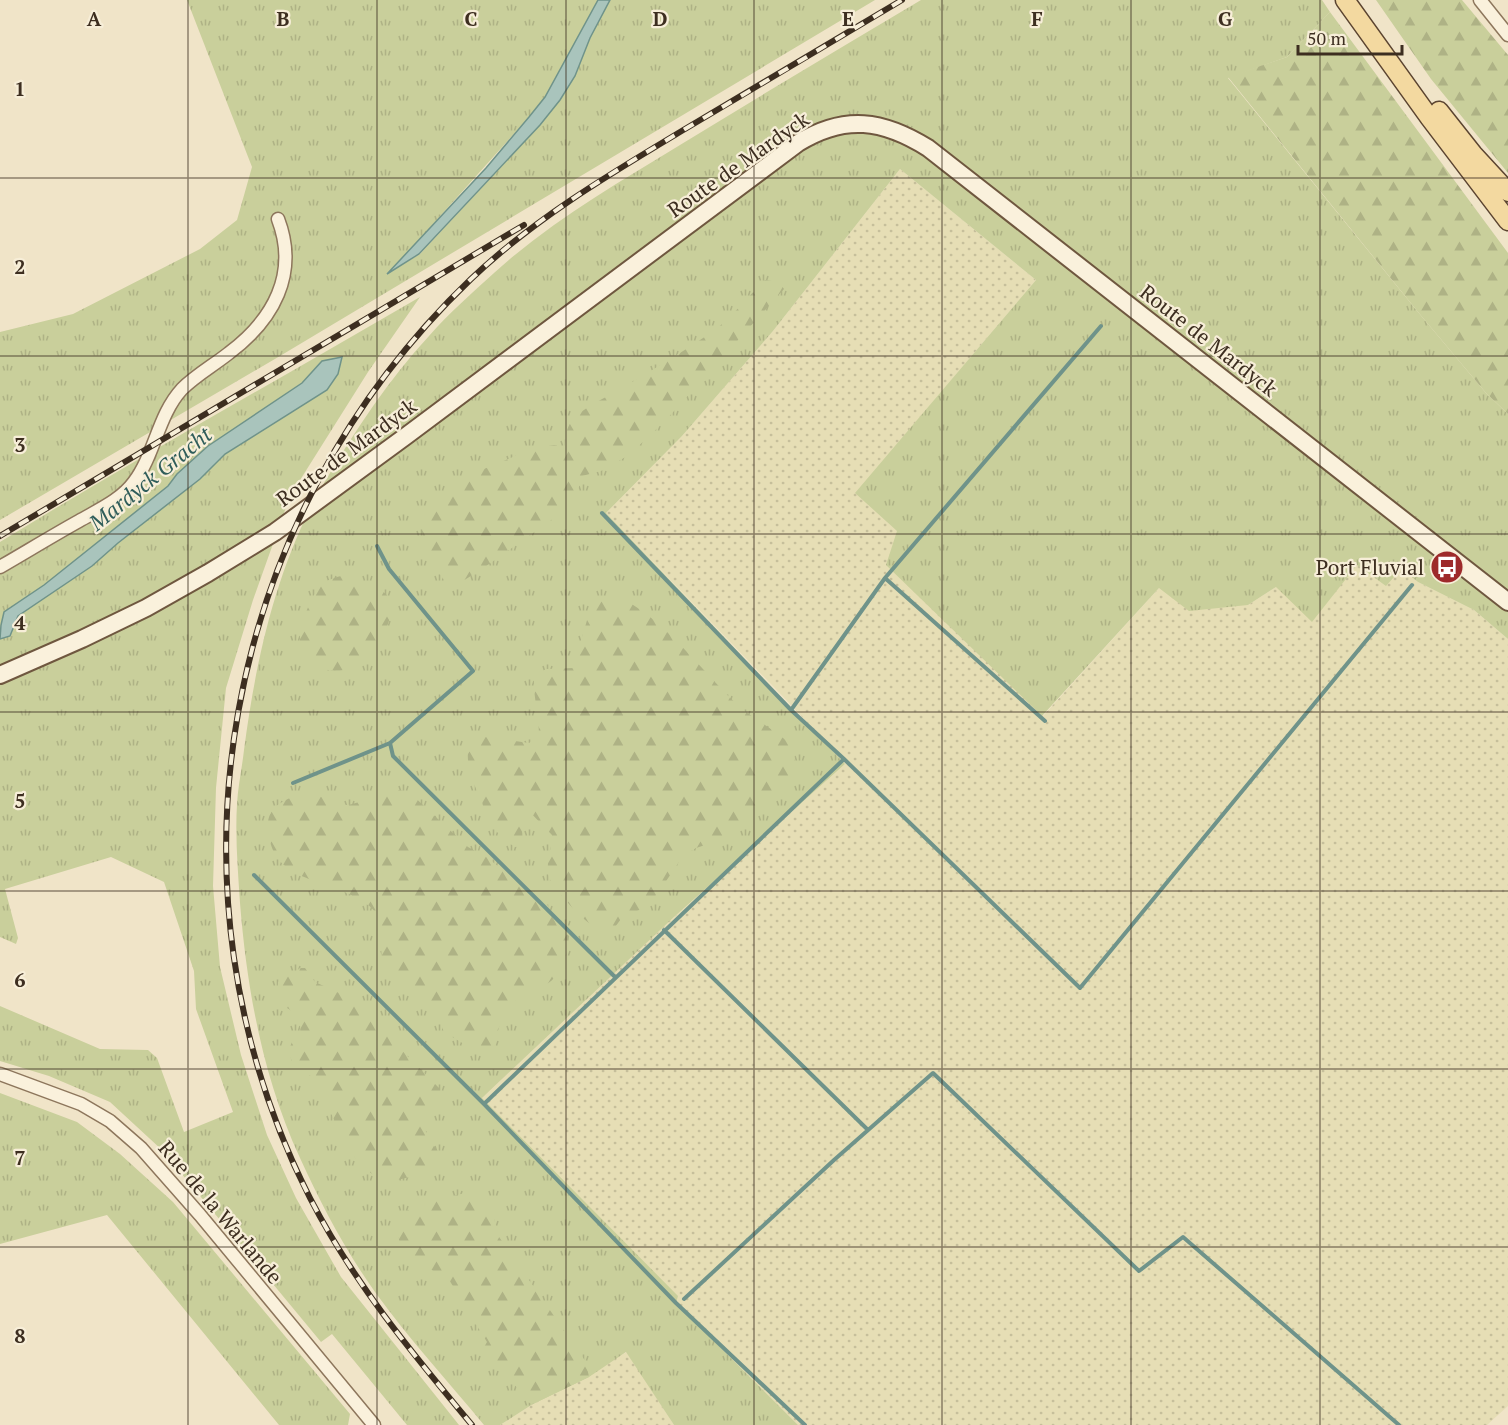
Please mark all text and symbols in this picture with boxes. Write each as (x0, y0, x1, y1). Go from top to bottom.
text: A (87, 5, 102, 32)
text: B (277, 5, 290, 32)
text: C (464, 5, 478, 32)
text: D (653, 5, 667, 32)
text: E (842, 5, 854, 32)
text: F (1031, 5, 1043, 32)
text: G (1218, 5, 1232, 32)
scale bar (1298, 18, 1402, 56)
text: 50 m (1307, 26, 1347, 50)
text: 1 (14, 75, 26, 102)
street label: Route de Mardyck (662, 105, 814, 223)
text: 2 (14, 253, 26, 280)
street label: Route de Mardyck (1135, 278, 1283, 402)
street label: Route de Mardyck (270, 392, 422, 512)
water label: Mardyck Gracht (82, 419, 218, 537)
text: 3 (14, 431, 26, 458)
bus stop icon: Port Fluvial (1429, 549, 1465, 585)
place label: Port Fluvial (1316, 553, 1424, 581)
text: 4 (14, 609, 26, 636)
text: 5 (14, 787, 26, 814)
text: 6 (14, 966, 26, 993)
street label: Rue de la Warlande (153, 1134, 289, 1290)
text: 7 (14, 1144, 26, 1171)
text: 8 (14, 1322, 26, 1349)

